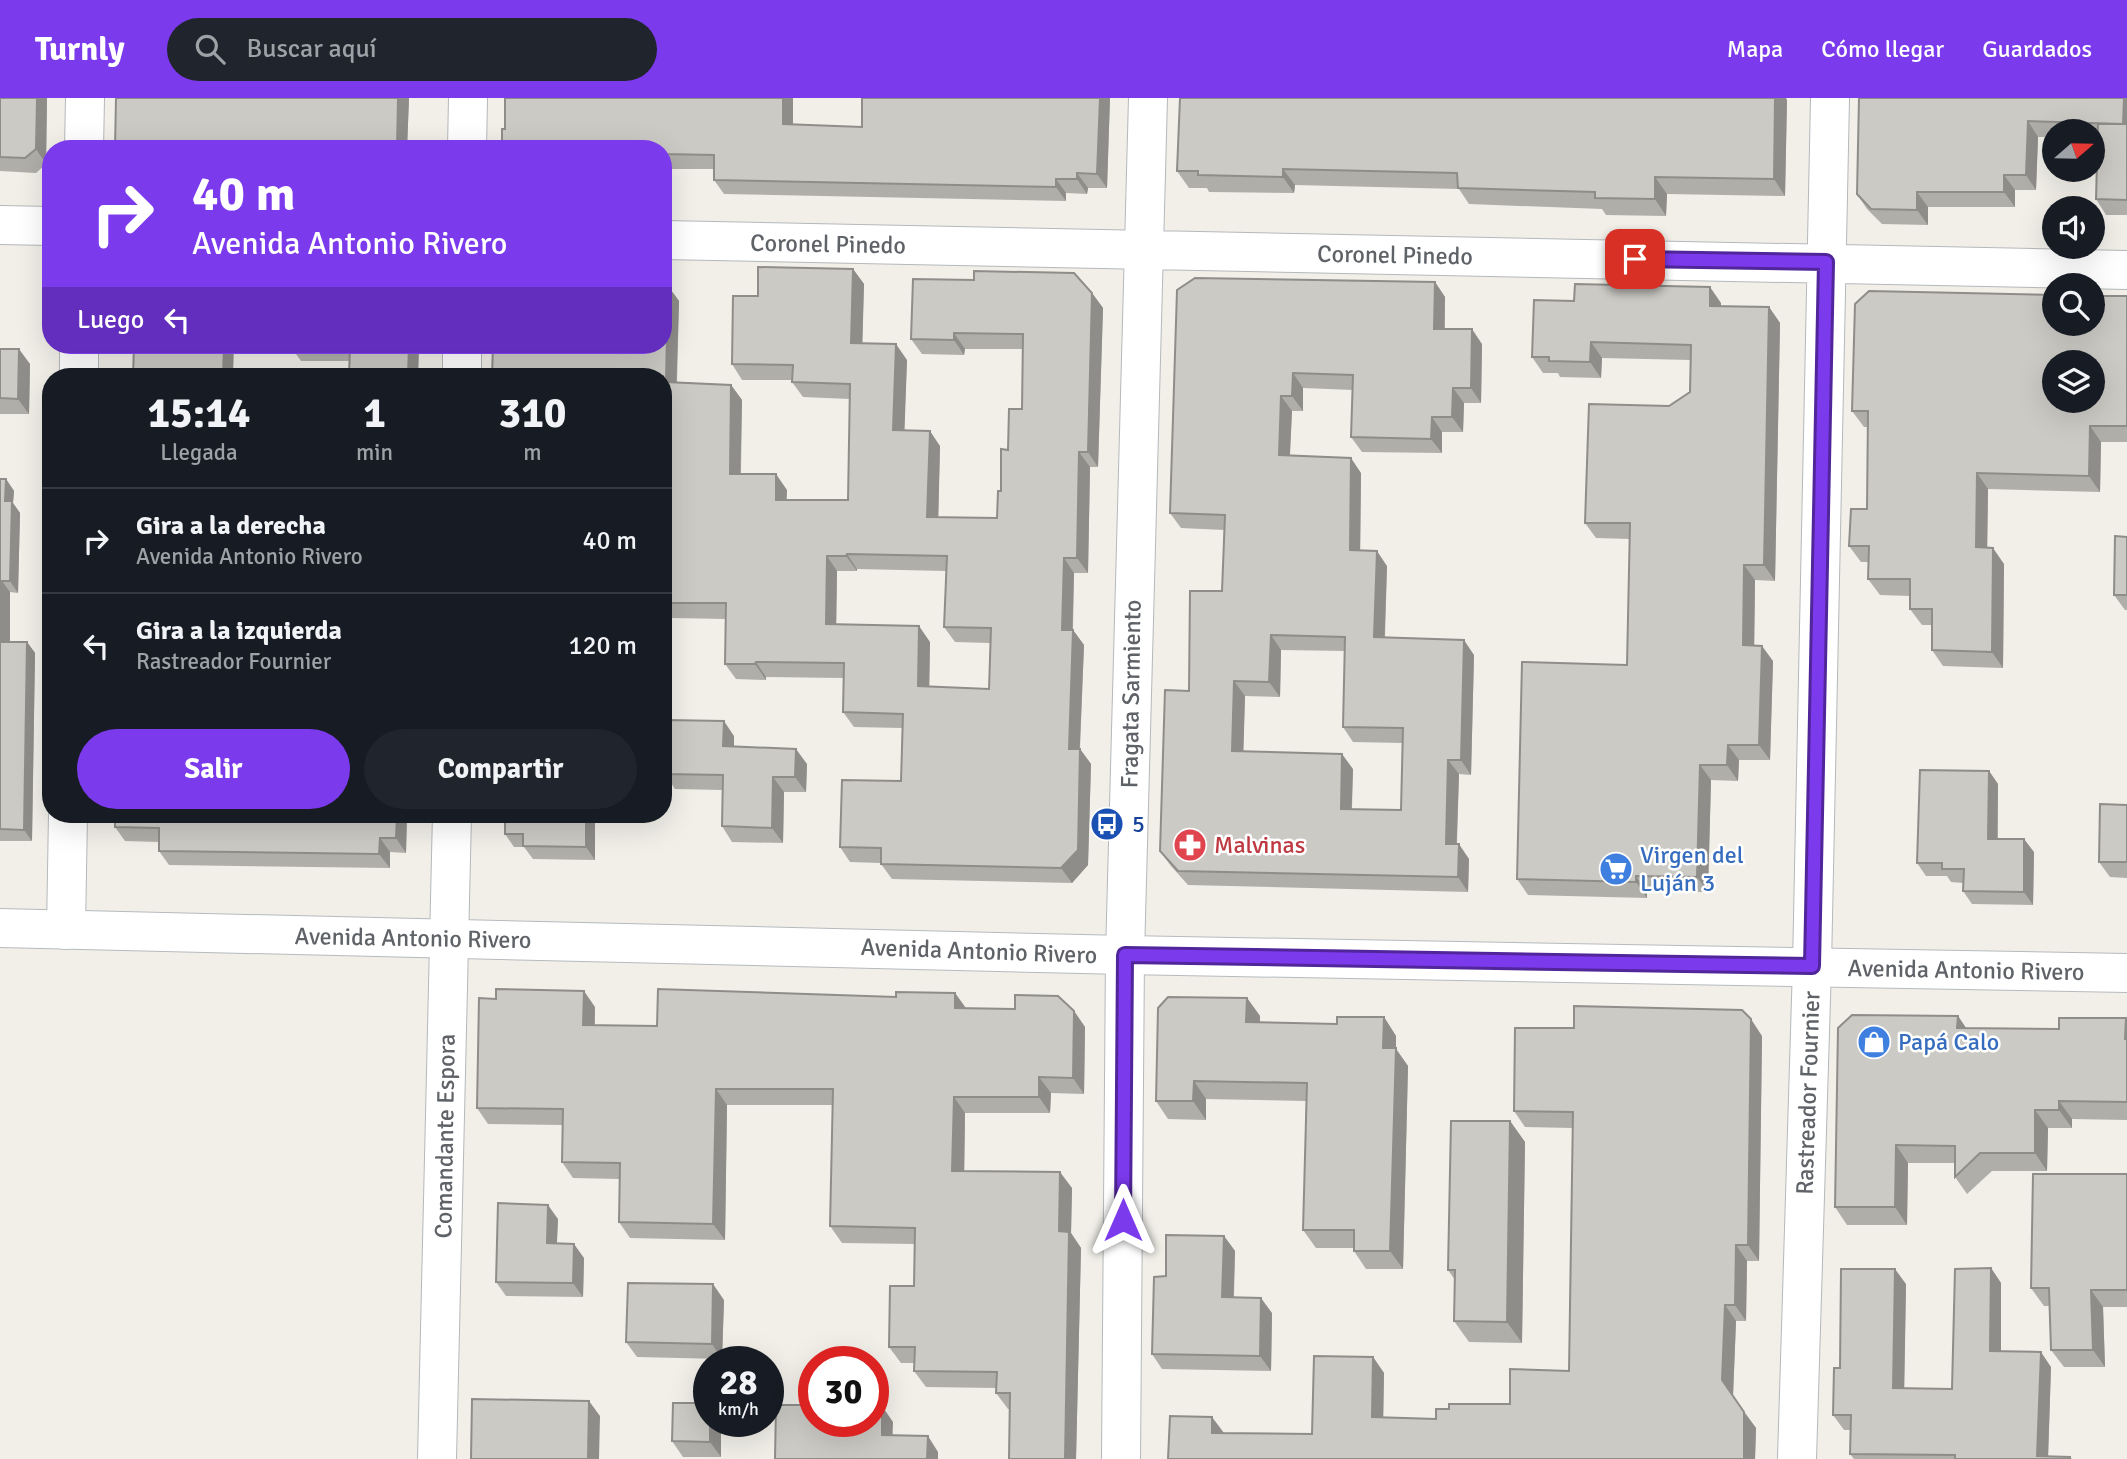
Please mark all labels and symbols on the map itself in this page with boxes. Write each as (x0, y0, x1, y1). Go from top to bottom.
north arrow (2042, 119, 2105, 182)
street label: Coronel Pinedo (750, 228, 906, 260)
pin (1605, 229, 1665, 289)
street label: Coronel Pinedo (1317, 239, 1473, 271)
street label: Fragata Sarmiento (1114, 599, 1148, 789)
bus stop icon: 5 (1088, 805, 1126, 843)
place label: 5 (1132, 809, 1145, 839)
pharmacy icon: Malvinas (1171, 826, 1209, 864)
place label: Malvinas (1214, 830, 1305, 860)
place label: Virgen del Luján 3 (1640, 840, 1744, 898)
supermarket icon: Virgen del Luján 3 (1597, 850, 1635, 888)
street label: Avenida Antonio Rivero (294, 921, 532, 955)
street label: Avenida Antonio Rivero (860, 932, 1098, 970)
street label: Avenida Antonio Rivero (1847, 953, 2085, 987)
street label: Rastreador Fournier (1789, 990, 1827, 1195)
shop icon: Papá Calo (1855, 1023, 1893, 1061)
place label: Papá Calo (1898, 1027, 1999, 1057)
street label: Comandante Espora (428, 1033, 462, 1239)
position arrow (1086, 1183, 1160, 1257)
speed limit sign: 30 (798, 1346, 889, 1437)

